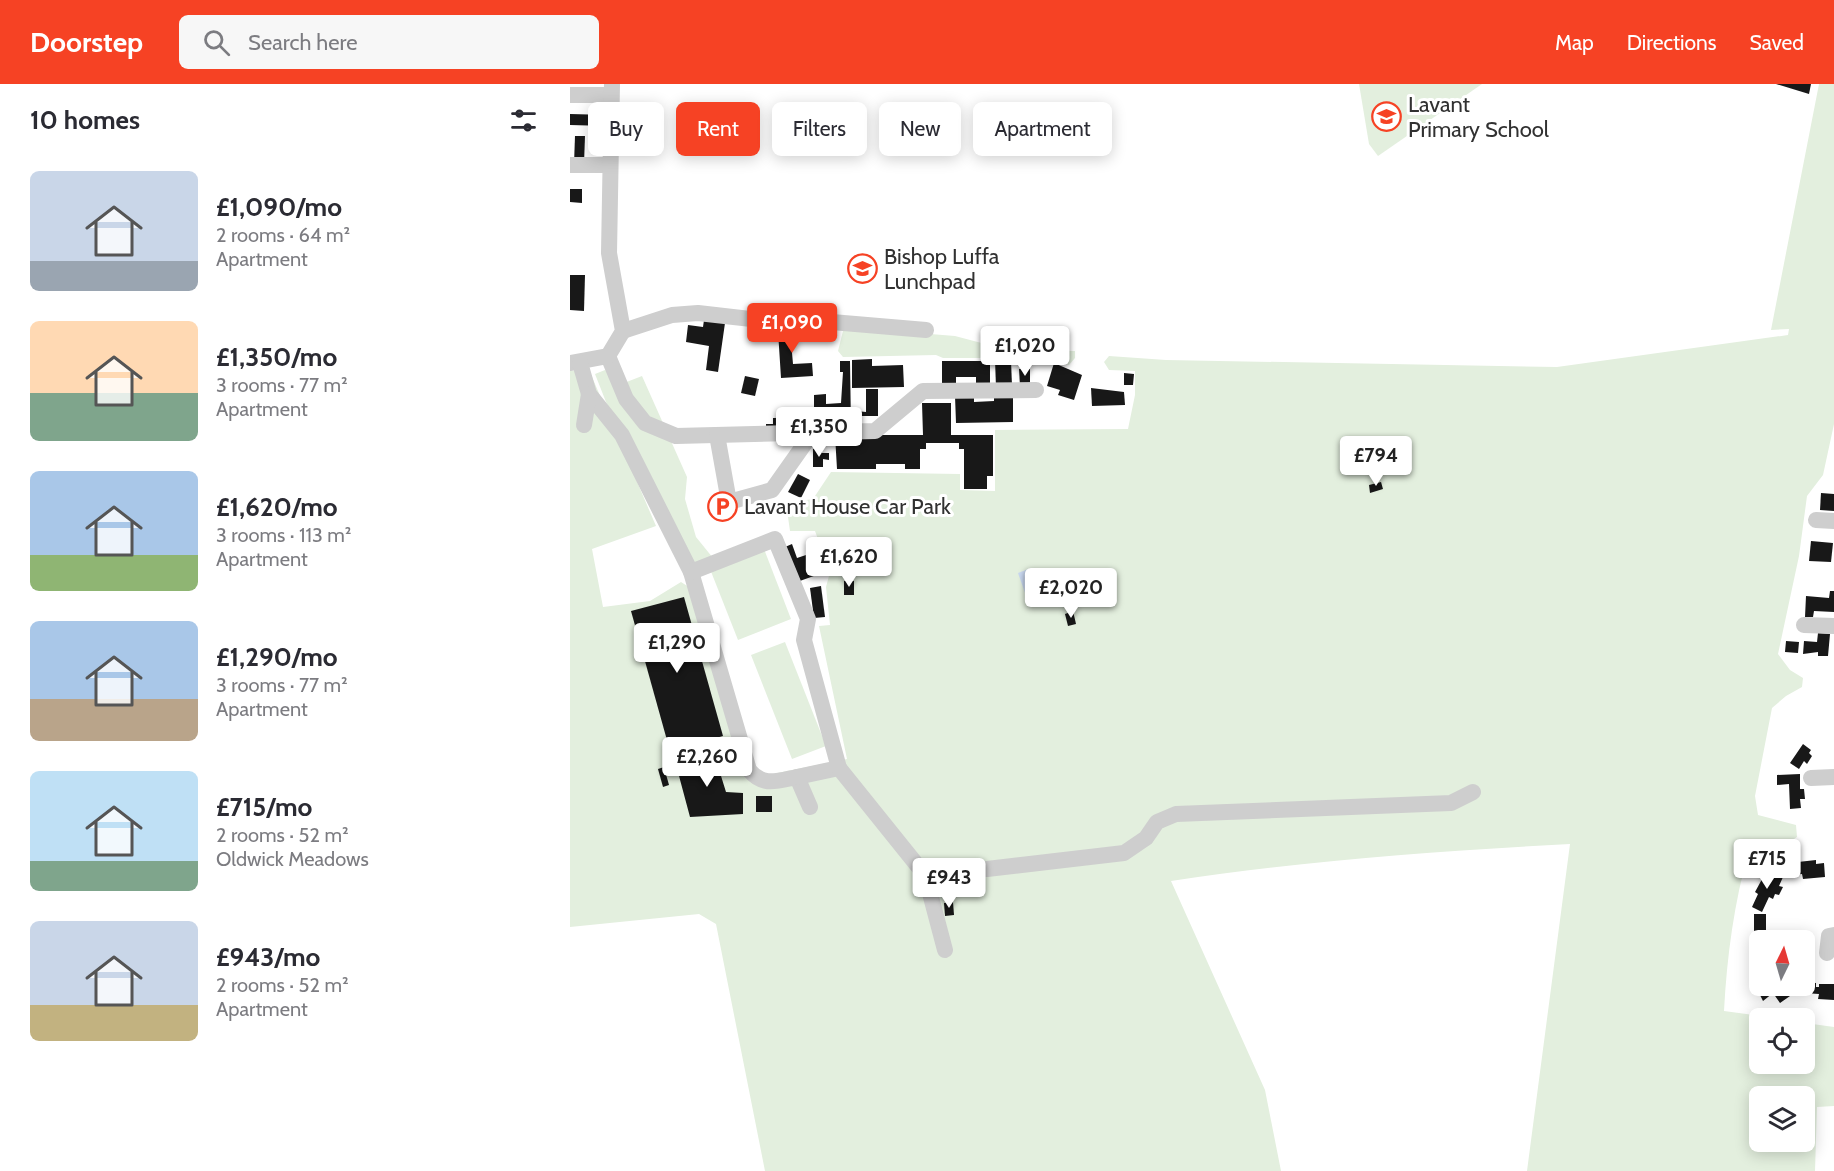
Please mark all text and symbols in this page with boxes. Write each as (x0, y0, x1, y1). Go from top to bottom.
search box (179, 15, 599, 69)
text: Doorstep (30, 25, 143, 59)
icon: search (200, 26, 233, 59)
text: Search here (248, 29, 357, 56)
text: Map (1555, 30, 1594, 55)
text: Directions (1627, 30, 1716, 55)
text: Saved (1749, 30, 1804, 55)
place label: Lavant Primary School (1408, 91, 1550, 143)
school or university icon: Lavant Primary School (1371, 101, 1403, 133)
chip: Buy (588, 102, 664, 156)
chip: Rent (676, 102, 760, 156)
chip: Filters (772, 102, 867, 156)
chip: New (879, 102, 961, 156)
chip: Apartment (973, 102, 1112, 156)
text: 10 homes (30, 104, 140, 136)
icon: filters (507, 104, 540, 137)
text: £1,090/mo (216, 191, 342, 223)
icon: home (78, 195, 150, 267)
text: 2 rooms · 64 m² (216, 223, 350, 247)
place label: Bishop Luffa Lunchpad (884, 243, 1000, 295)
text: Apartment (216, 247, 308, 271)
school or university icon: Bishop Luffa Lunchpad (847, 253, 879, 285)
pin: £1,090 (743, 303, 841, 354)
text: £1,090 (761, 310, 823, 334)
pin: £1,020 (976, 326, 1074, 377)
text: £1,020 (994, 333, 1056, 357)
text: £1,350/mo (216, 341, 337, 373)
icon: home (78, 345, 150, 417)
text: 3 rooms · 77 m² (216, 373, 348, 397)
text: Apartment (216, 397, 308, 421)
pin: £1,350 (770, 407, 868, 458)
text: £1,350 (790, 414, 848, 438)
pin: £794 (1340, 436, 1412, 487)
text: £794 (1354, 443, 1398, 467)
parking icon: Lavant House Car Park (707, 490, 739, 522)
text: £1,620/mo (216, 491, 338, 523)
place label: Lavant House Car Park (744, 493, 951, 520)
icon: home (78, 495, 150, 567)
text: 3 rooms · 113 m² (216, 523, 352, 547)
pin: £1,620 (800, 537, 898, 588)
text: £1,620 (820, 544, 878, 568)
text: Apartment (216, 547, 308, 571)
pin: £2,020 (1022, 568, 1120, 619)
text: £2,020 (1039, 575, 1103, 599)
pin: £1,290 (628, 623, 726, 674)
text: £1,290 (648, 630, 706, 654)
text: £1,290/mo (216, 641, 338, 673)
icon: home (78, 645, 150, 717)
text: 3 rooms · 77 m² (216, 673, 348, 697)
text: Apartment (216, 697, 308, 721)
pin: £2,260 (658, 737, 756, 788)
text: £2,260 (676, 744, 738, 768)
text: £715/mo (216, 791, 312, 823)
icon: home (78, 795, 150, 867)
text: 2 rooms · 52 m² (216, 823, 349, 847)
pin: £715 (1731, 839, 1803, 890)
text: £715 (1748, 846, 1786, 870)
text: Oldwick Meadows (216, 847, 369, 871)
pin: £943 (913, 858, 985, 909)
text: £943 (927, 865, 971, 889)
north arrow (1749, 930, 1815, 996)
map controls (1749, 930, 1815, 1152)
text: £943/mo (216, 941, 320, 973)
icon: home (78, 945, 150, 1017)
text: 2 rooms · 52 m² (216, 973, 349, 997)
text: Apartment (216, 997, 308, 1021)
button: locate (1749, 1008, 1815, 1074)
button: layers (1749, 1086, 1815, 1152)

